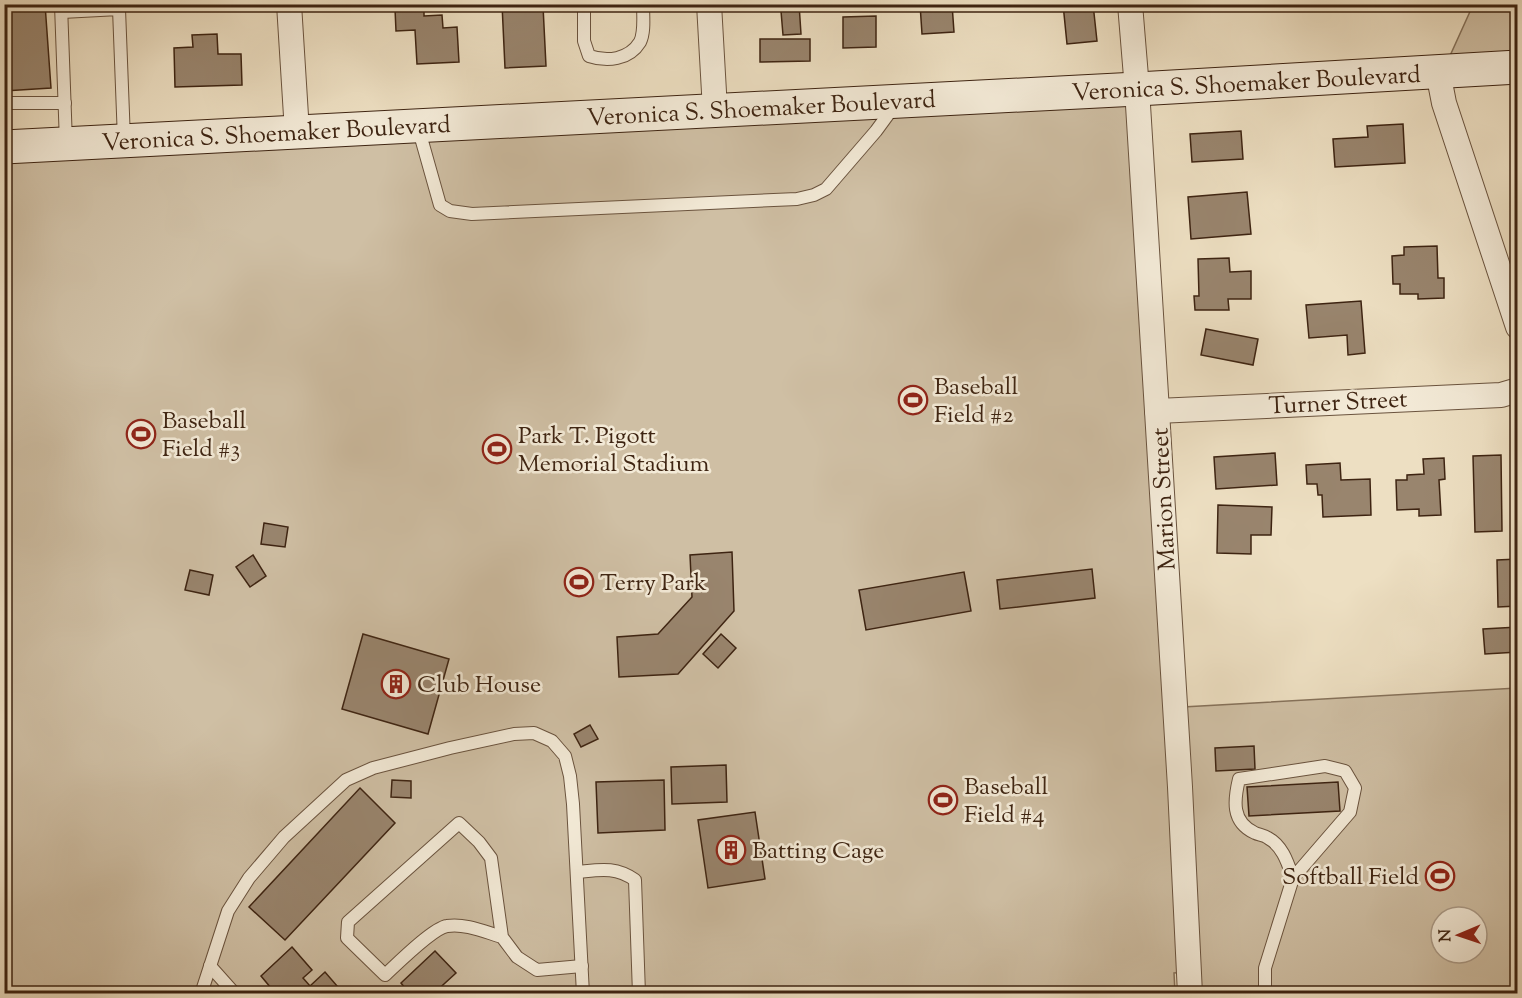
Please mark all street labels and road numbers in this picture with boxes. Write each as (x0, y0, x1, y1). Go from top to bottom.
street label: Veronica S. Shoemaker Boulevard (1071, 59, 1422, 111)
street label: Veronica S. Shoemaker Boulevard (586, 84, 937, 136)
street label: Veronica S. Shoemaker Boulevard (101, 109, 452, 161)
street label: Turner Street (1268, 383, 1408, 425)
street label: Marion Street (1144, 427, 1186, 571)

